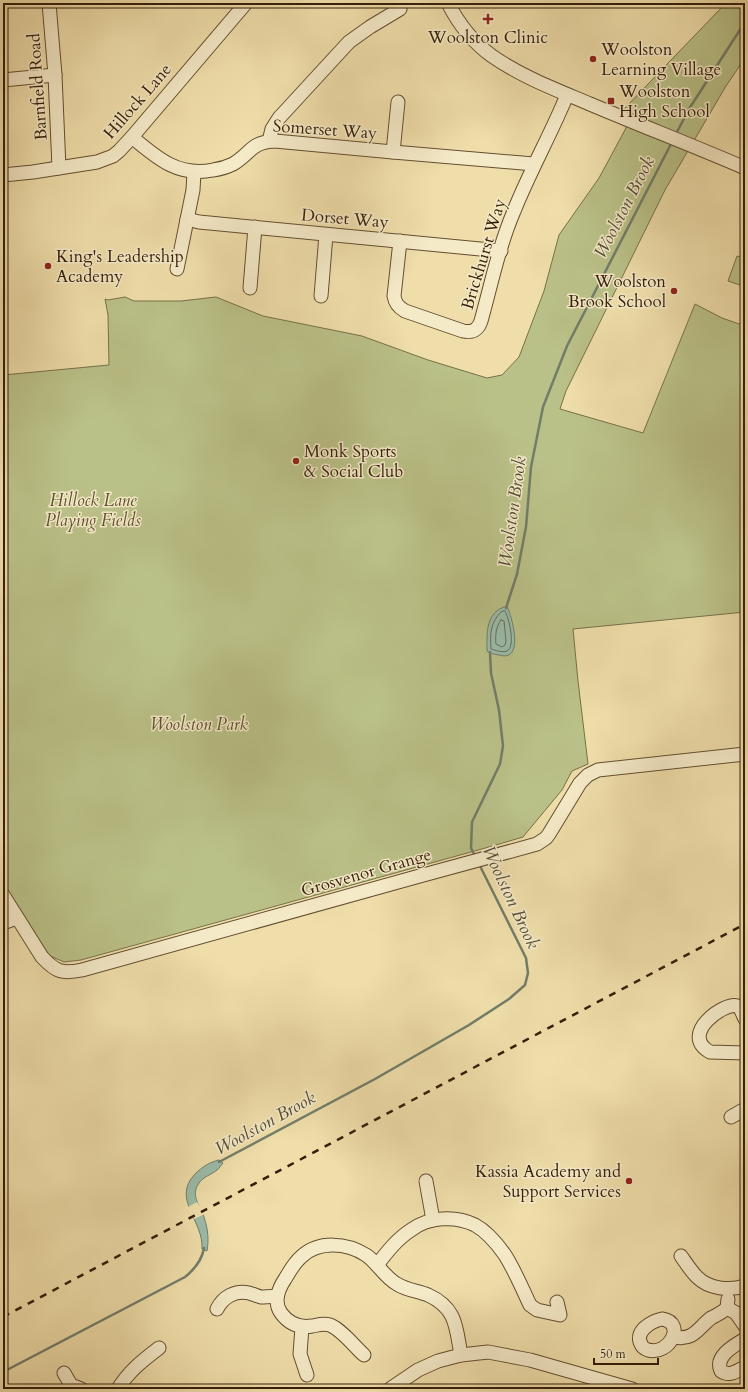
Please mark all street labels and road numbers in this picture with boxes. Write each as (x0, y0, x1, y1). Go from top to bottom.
street label: Barnfield Road (22, 33, 53, 141)
street label: Hillock Lane (98, 59, 177, 144)
street label: Somerset Way (272, 114, 378, 145)
street label: Brickhurst Way (456, 196, 511, 312)
street label: Dorset Way (300, 203, 390, 234)
street label: Grosvenor Grange (298, 843, 434, 902)

